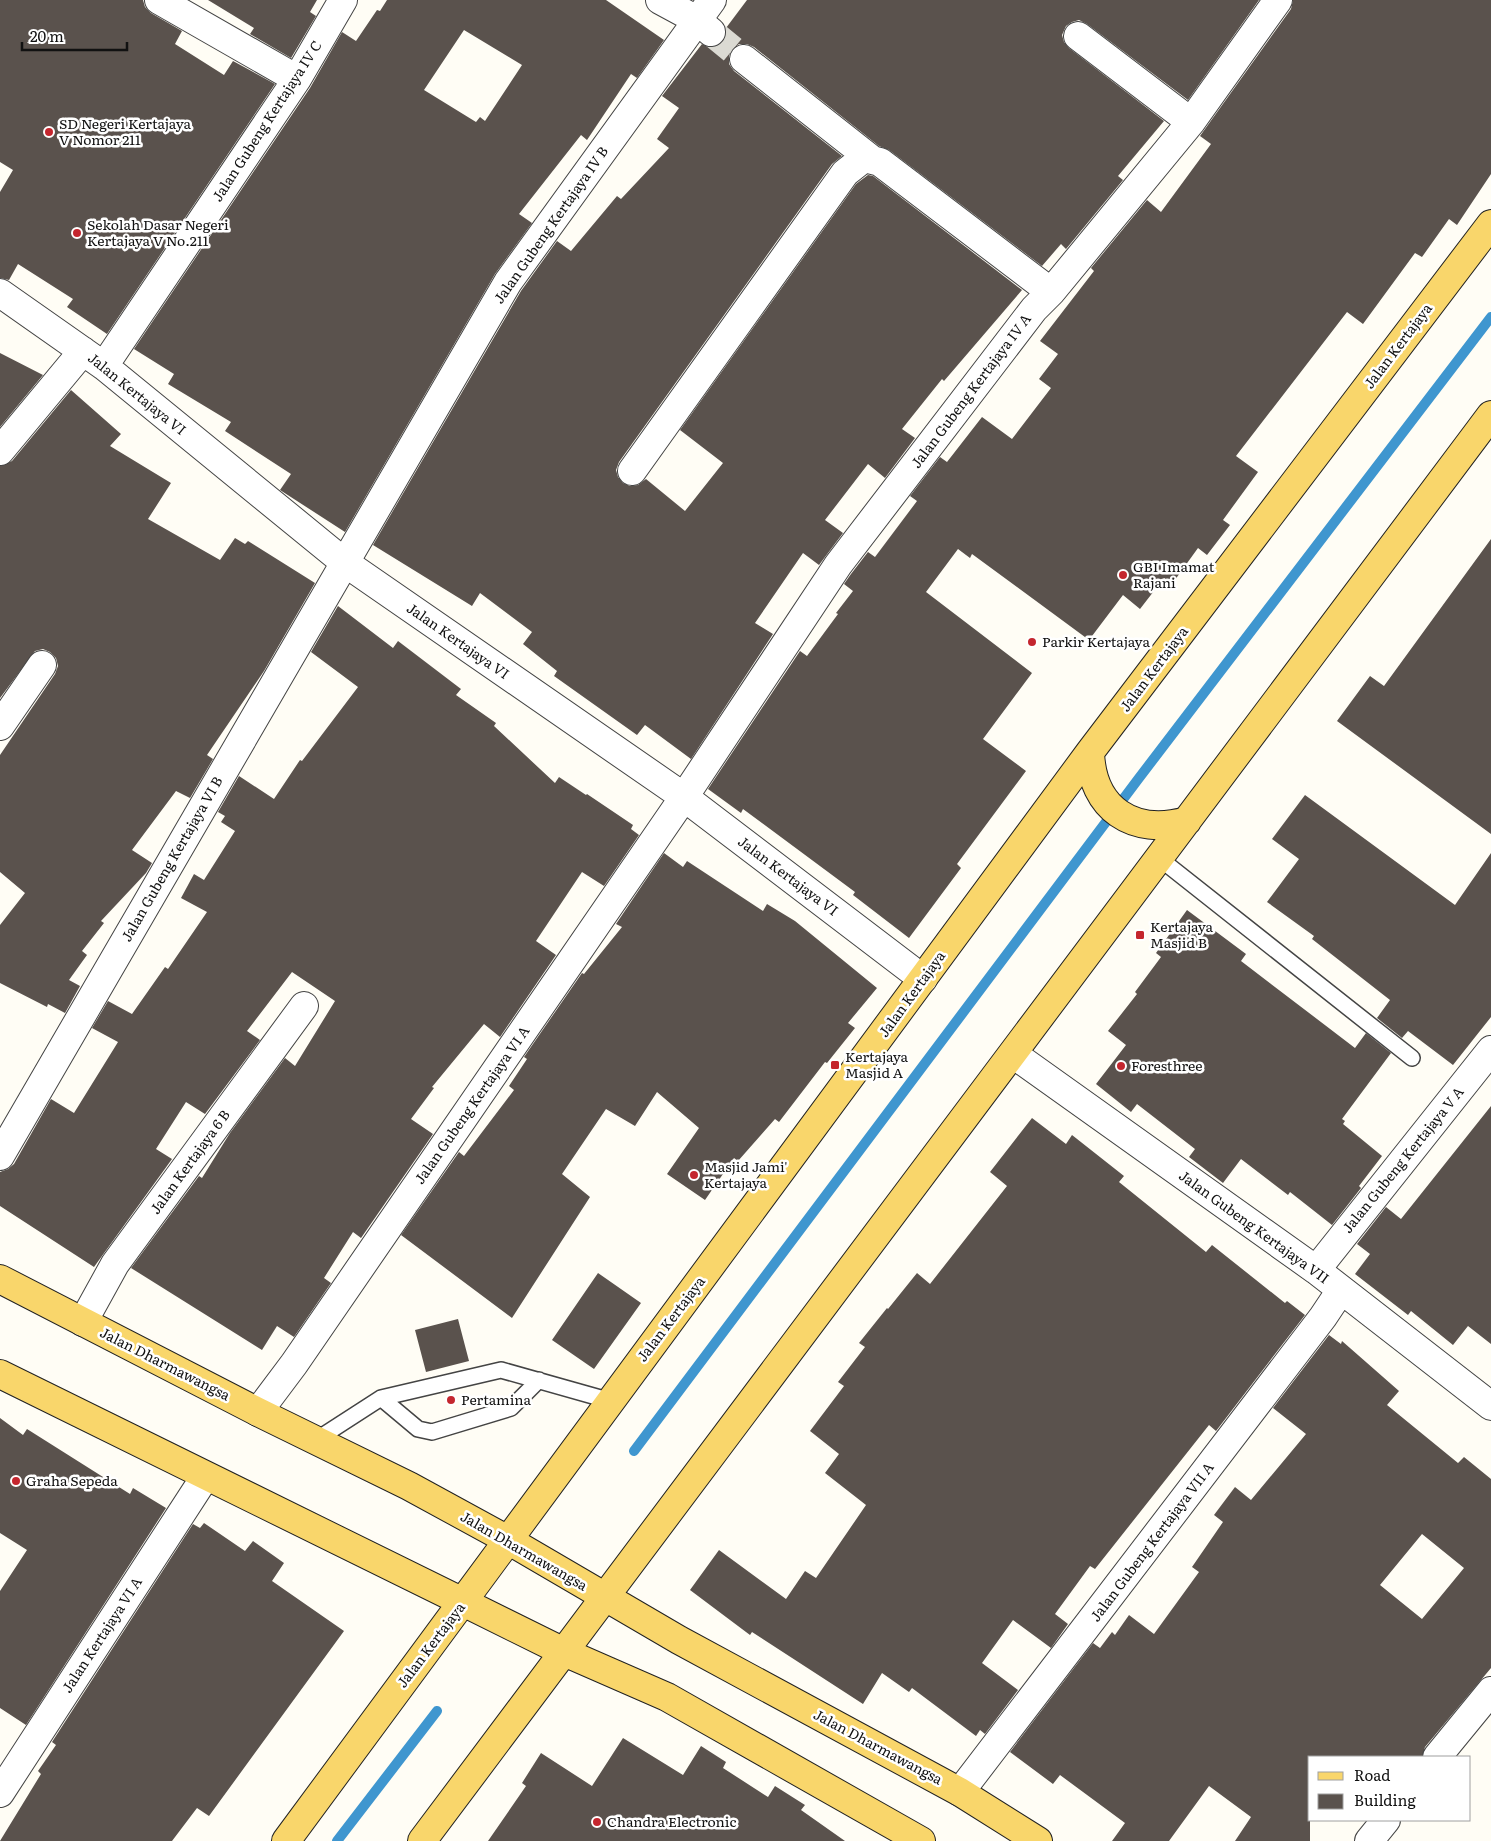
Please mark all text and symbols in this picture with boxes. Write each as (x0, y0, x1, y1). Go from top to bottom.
scale bar (22, 20, 128, 52)
text: 20 m (30, 24, 64, 47)
street label: Jalan Gubeng Kertajaya IV C (207, 36, 326, 205)
place label: SD Negeri Kertajaya V Nomor 211 (59, 113, 192, 149)
marker: SD Negeri Kertajaya V Nomor 211 (43, 126, 55, 138)
street label: Jalan Gubeng Kertajaya IV B (488, 142, 612, 307)
place label: Sekolah Dasar Negeri Kertajaya V No.211 (87, 214, 229, 250)
marker: Sekolah Dasar Negeri Kertajaya V No.211 (71, 227, 83, 239)
street label: Jalan Kertajaya (1358, 298, 1436, 392)
street label: Jalan Gubeng Kertajaya IV A (905, 308, 1035, 472)
street label: Jalan Kertajaya VI (84, 347, 191, 439)
place label: GBI Imamat Rajani (1133, 556, 1215, 592)
marker: GBI Imamat Rajani (1117, 569, 1129, 581)
street label: Jalan Kertajaya VI (403, 597, 514, 683)
street label: Jalan Kertajaya (1114, 621, 1192, 715)
place label: Parkir Kertajaya (1042, 631, 1150, 651)
marker: Parkir Kertajaya (1026, 636, 1038, 648)
street label: Jalan Gubeng Kertajaya VI B (116, 772, 227, 945)
street label: Jalan Kertajaya VI (734, 831, 843, 920)
place label: Kertajaya Masjid B (1150, 916, 1214, 952)
marker: Kertajaya Masjid B (1134, 929, 1146, 941)
street label: Jalan Kertajaya (873, 946, 950, 1041)
street label: Jalan Gubeng Kertajaya VI A (409, 1021, 534, 1187)
place label: Kertajaya Masjid A (845, 1046, 909, 1082)
place label: Foresthree (1131, 1055, 1203, 1075)
marker: Kertajaya Masjid A (829, 1059, 841, 1071)
marker: Foresthree (1115, 1060, 1127, 1072)
street label: Jalan Gubeng Kertajaya V A (1337, 1081, 1468, 1237)
street label: Jalan Kertajaya 6 B (145, 1105, 234, 1218)
place label: Masjid Jami' Kertajaya (704, 1156, 788, 1192)
street label: Jalan Gubeng Kertajaya VII (1175, 1165, 1334, 1288)
marker: Masjid Jami' Kertajaya (688, 1169, 700, 1181)
street label: Jalan Kertajaya (631, 1271, 709, 1365)
street label: Jalan Dharmawangsa (97, 1322, 234, 1405)
place label: Pertamina (461, 1389, 532, 1409)
marker: Pertamina (445, 1394, 457, 1406)
street label: Jalan Gubeng Kertajaya VII A (1085, 1457, 1218, 1625)
place label: Graha Sepeda (26, 1470, 118, 1490)
marker: Graha Sepeda (10, 1475, 22, 1487)
street label: Jalan Dharmawangsa (457, 1506, 592, 1595)
street label: Jalan Kertajaya VI A (56, 1572, 146, 1696)
street label: Jalan Kertajaya (391, 1597, 469, 1691)
street label: Jalan Dharmawangsa (810, 1704, 947, 1789)
legend (1308, 1756, 1471, 1821)
text: Road (1354, 1763, 1390, 1786)
text: Building (1354, 1788, 1416, 1811)
place label: Chandra Electronic (607, 1811, 736, 1831)
marker: Chandra Electronic (591, 1816, 603, 1828)

